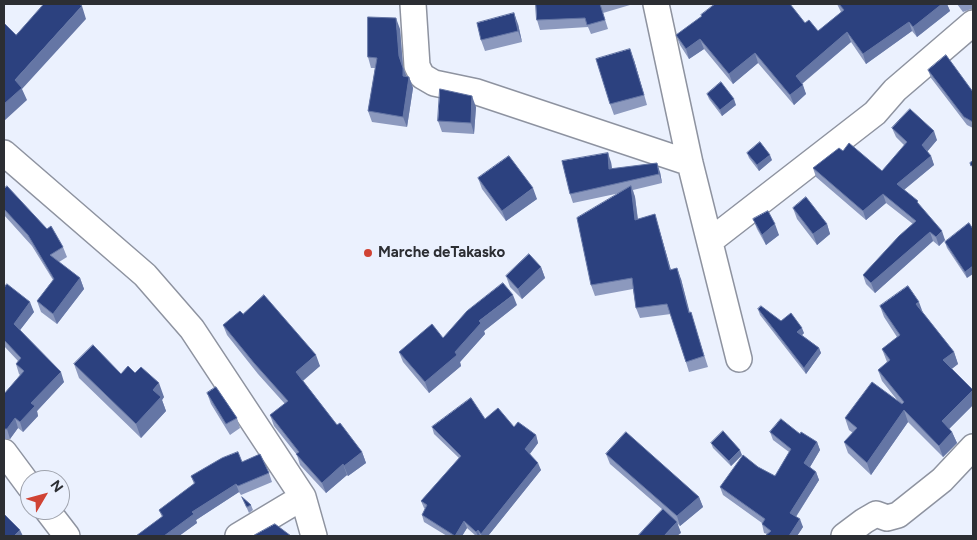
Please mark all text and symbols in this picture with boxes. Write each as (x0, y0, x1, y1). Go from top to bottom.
place label: Marche deTakasko (378, 244, 505, 262)
marker: Marche deTakasko (362, 247, 374, 259)
north arrow (20, 470, 70, 520)
text: N (47, 477, 67, 496)

